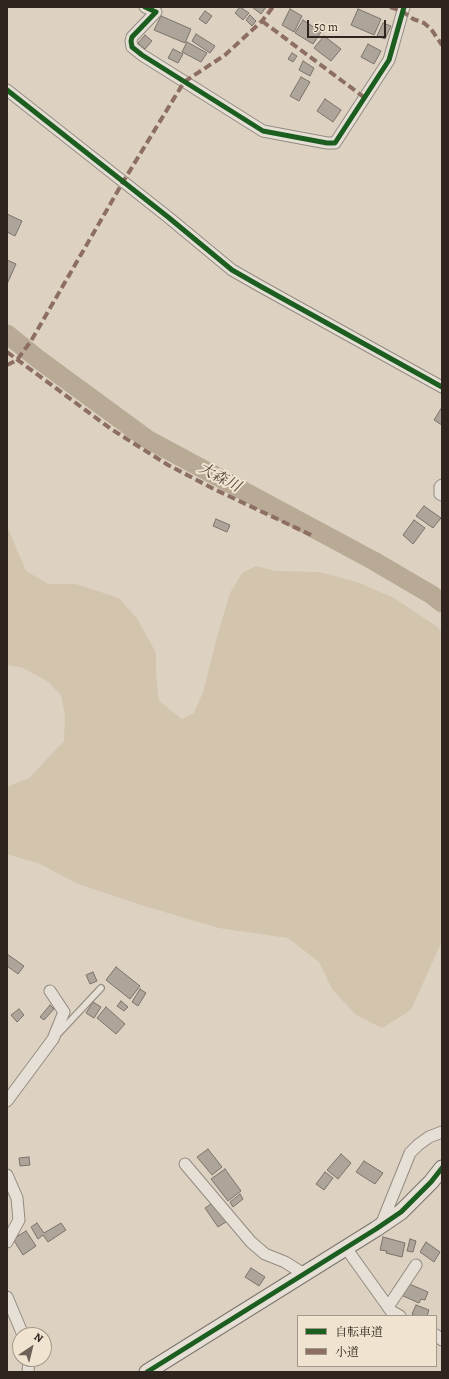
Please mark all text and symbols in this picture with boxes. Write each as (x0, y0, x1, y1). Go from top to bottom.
scale bar (309, 12, 388, 38)
text: 50 m (314, 19, 338, 35)
water label: 大森川 (195, 459, 243, 497)
legend (297, 1315, 437, 1367)
text: 自転車道 (335, 1324, 383, 1340)
north arrow (12, 1327, 52, 1367)
text: N (31, 1329, 46, 1346)
text: 小道 (335, 1344, 359, 1360)

